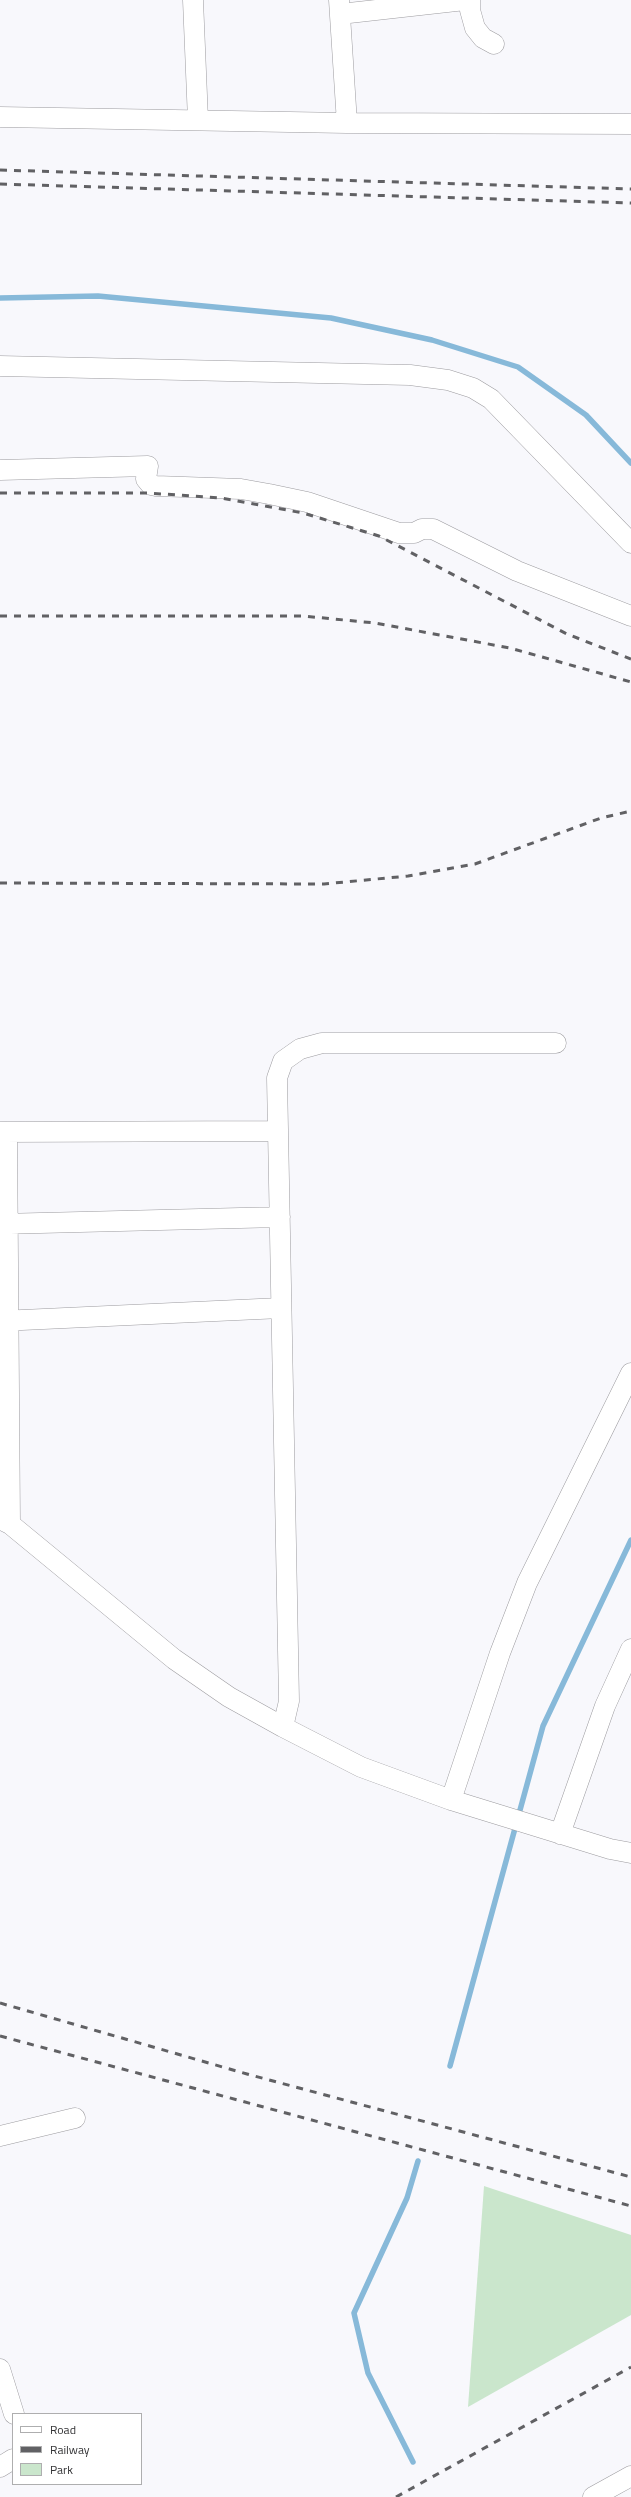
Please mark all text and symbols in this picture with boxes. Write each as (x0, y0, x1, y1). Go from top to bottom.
legend (12, 2413, 142, 2485)
text: Road (50, 2420, 76, 2439)
text: Railway (50, 2440, 90, 2459)
text: Park (50, 2460, 73, 2479)

